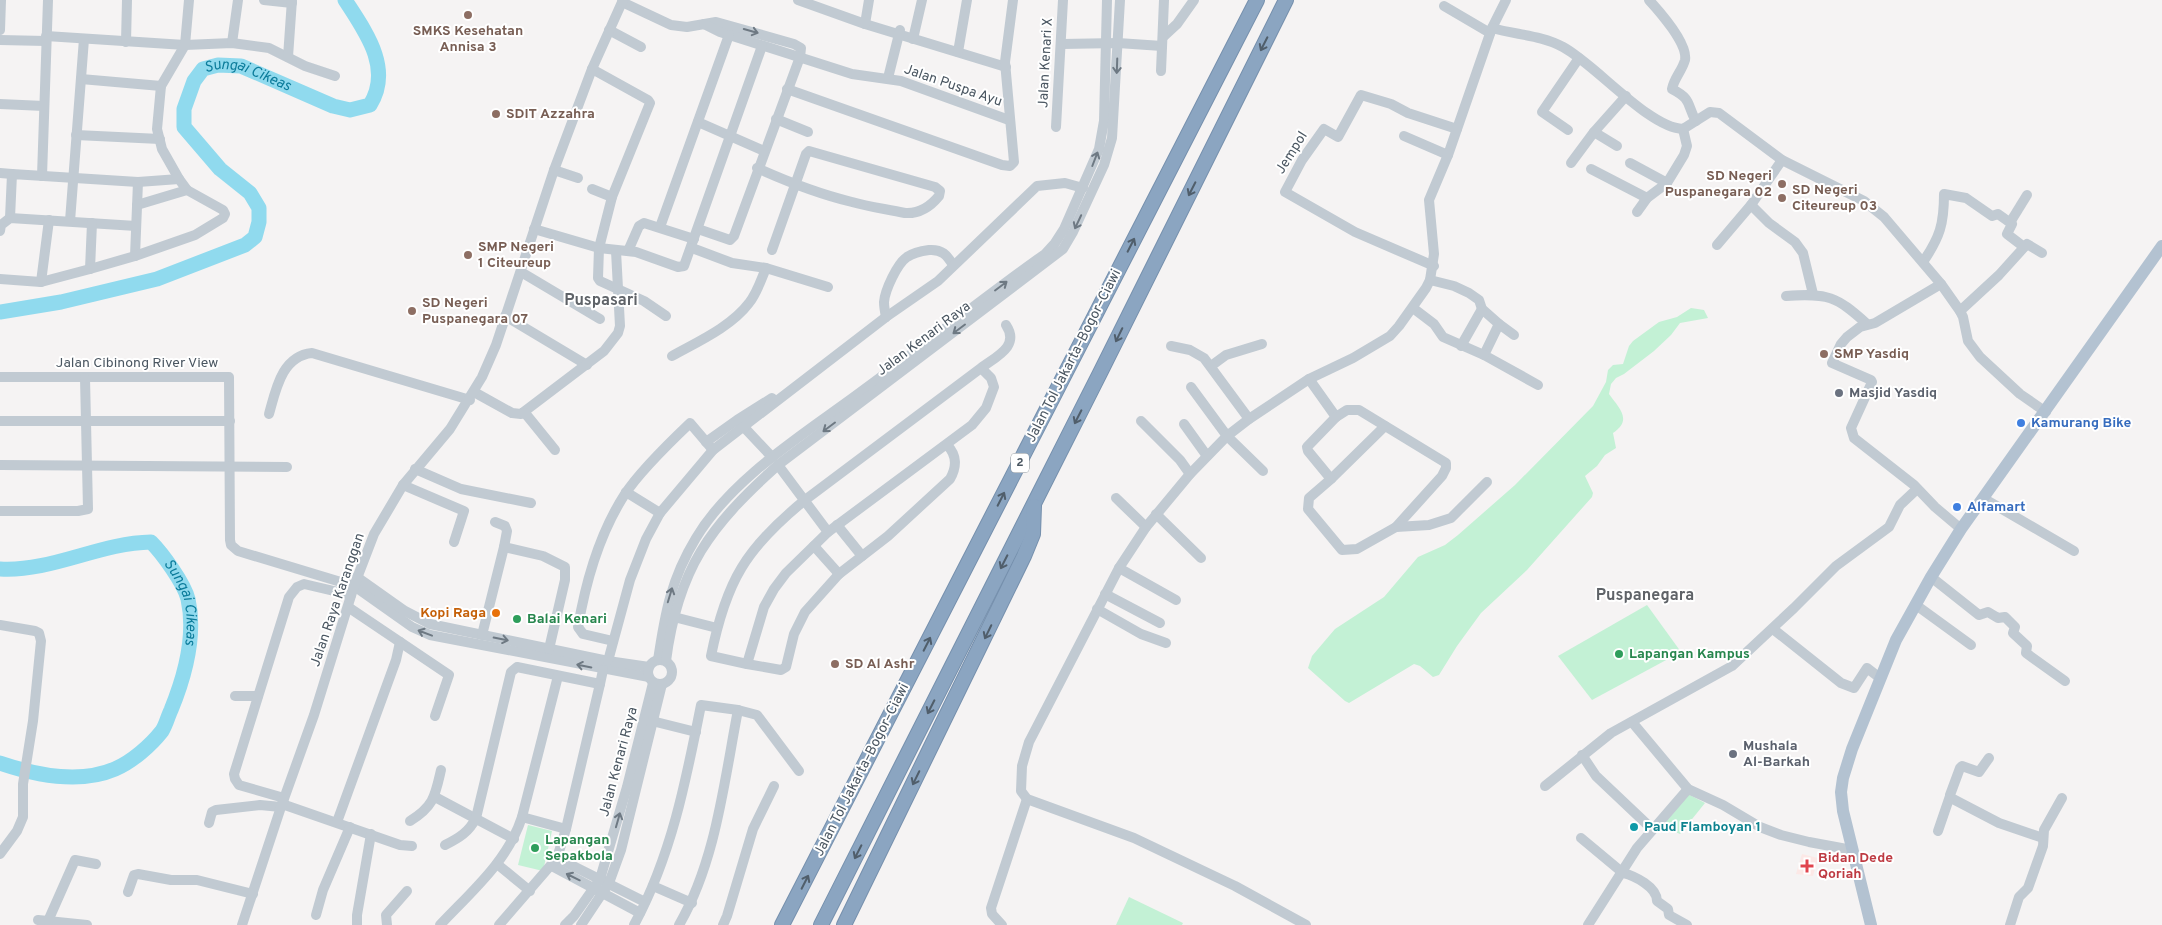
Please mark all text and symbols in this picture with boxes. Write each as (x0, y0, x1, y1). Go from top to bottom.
marker: SMKS Kesehatan Annisa 3 (462, 9, 474, 21)
street label: Jalan Kenari X (1035, 18, 1057, 108)
place label: SMKS Kesehatan Annisa 3 (413, 23, 523, 56)
one-way arrow (743, 27, 759, 37)
one-way arrow (1259, 36, 1269, 51)
water label: Sungai Cikeas (202, 55, 294, 96)
one-way arrow (1112, 58, 1121, 74)
street label: Jalan Puspa Ayu (902, 61, 1004, 111)
place label: SDIT Azzahra (506, 106, 595, 123)
marker: SDIT Azzahra (490, 108, 502, 120)
street label: Jempol (1272, 129, 1312, 177)
one-way arrow (1091, 152, 1101, 167)
place label: SD Negeri Puspanegara 02 (1665, 168, 1772, 201)
marker: SD Negeri Puspanegara 02 (1776, 178, 1788, 190)
one-way arrow (1186, 181, 1196, 196)
place label: SD Negeri Citeureup 03 (1792, 182, 1877, 215)
marker: SD Negeri Citeureup 03 (1776, 192, 1788, 204)
one-way arrow (1073, 214, 1082, 229)
one-way arrow (1126, 238, 1136, 253)
place label: SMP Negeri 1 Citeureup (478, 239, 554, 272)
marker: SMP Negeri 1 Citeureup (462, 249, 474, 261)
street label: Jalan Tol Jakarta–Bogor–Ciawi (1023, 267, 1125, 445)
one-way arrow (994, 281, 1008, 291)
district label: Puspasari (564, 291, 638, 311)
place label: SD Negeri Puspanegara 07 (422, 295, 528, 328)
street label: Jalan Kenari Raya (874, 298, 974, 380)
marker: SD Negeri Puspanegara 07 (406, 305, 418, 317)
one-way arrow (952, 324, 966, 334)
one-way arrow (1114, 327, 1124, 342)
place label: SMP Yasdiq (1834, 346, 1909, 363)
marker: SMP Yasdiq (1818, 348, 1830, 360)
street label: Jalan Cibinong River View (56, 355, 218, 372)
place label: Masjid Yasdiq (1849, 385, 1937, 402)
marker: Masjid Yasdiq (1833, 387, 1845, 399)
one-way arrow (1073, 409, 1083, 424)
place label: Kamurang Bike (2031, 415, 2132, 432)
marker: Kamurang Bike (2015, 417, 2027, 429)
one-way arrow (822, 422, 836, 432)
road number: 2 (1011, 453, 1029, 472)
one-way arrow (997, 492, 1006, 507)
place label: Alfamart (1967, 499, 2026, 516)
marker: Alfamart (1951, 501, 1963, 513)
street label: Jalan Raya Karanggan (307, 531, 369, 669)
one-way arrow (999, 554, 1009, 569)
water label: Sungai Cikeas (159, 555, 200, 647)
district label: Puspanegara (1596, 586, 1694, 606)
one-way arrow (665, 587, 675, 603)
place label: Kopi Raga (420, 605, 486, 622)
marker: Kopi Raga (490, 607, 502, 619)
place label: Balai Kenari (527, 611, 607, 628)
marker: Balai Kenari (511, 613, 523, 625)
one-way arrow (983, 624, 992, 639)
one-way arrow (418, 628, 433, 637)
one-way arrow (493, 635, 509, 645)
one-way arrow (922, 636, 932, 651)
place label: Lapangan Kampus (1629, 646, 1750, 663)
marker: Lapangan Kampus (1613, 648, 1625, 660)
place label: SD Al Ashr (845, 656, 915, 673)
marker: SD Al Ashr (829, 658, 841, 670)
one-way arrow (576, 661, 592, 670)
street label: Jalan Tol Jakarta–Bogor–Ciawi (811, 681, 913, 859)
one-way arrow (926, 699, 936, 714)
street label: Jalan Kenari Raya (596, 705, 642, 819)
place label: Mushala Al-Barkah (1743, 738, 1810, 771)
marker: Mushala Al-Barkah (1727, 748, 1739, 760)
one-way arrow (911, 770, 921, 785)
one-way arrow (613, 813, 623, 829)
place label: Paud Flamboyan 1 (1644, 819, 1761, 836)
marker: Paud Flamboyan 1 (1628, 821, 1640, 833)
place label: Lapangan Sepakbola (545, 832, 613, 865)
marker: Lapangan Sepakbola (529, 842, 541, 854)
one-way arrow (853, 844, 862, 859)
place label: Bidan Dede Qoriah (1818, 850, 1893, 883)
marker: Bidan Dede Qoriah (1800, 859, 1814, 873)
one-way arrow (565, 872, 580, 882)
one-way arrow (800, 874, 810, 889)

